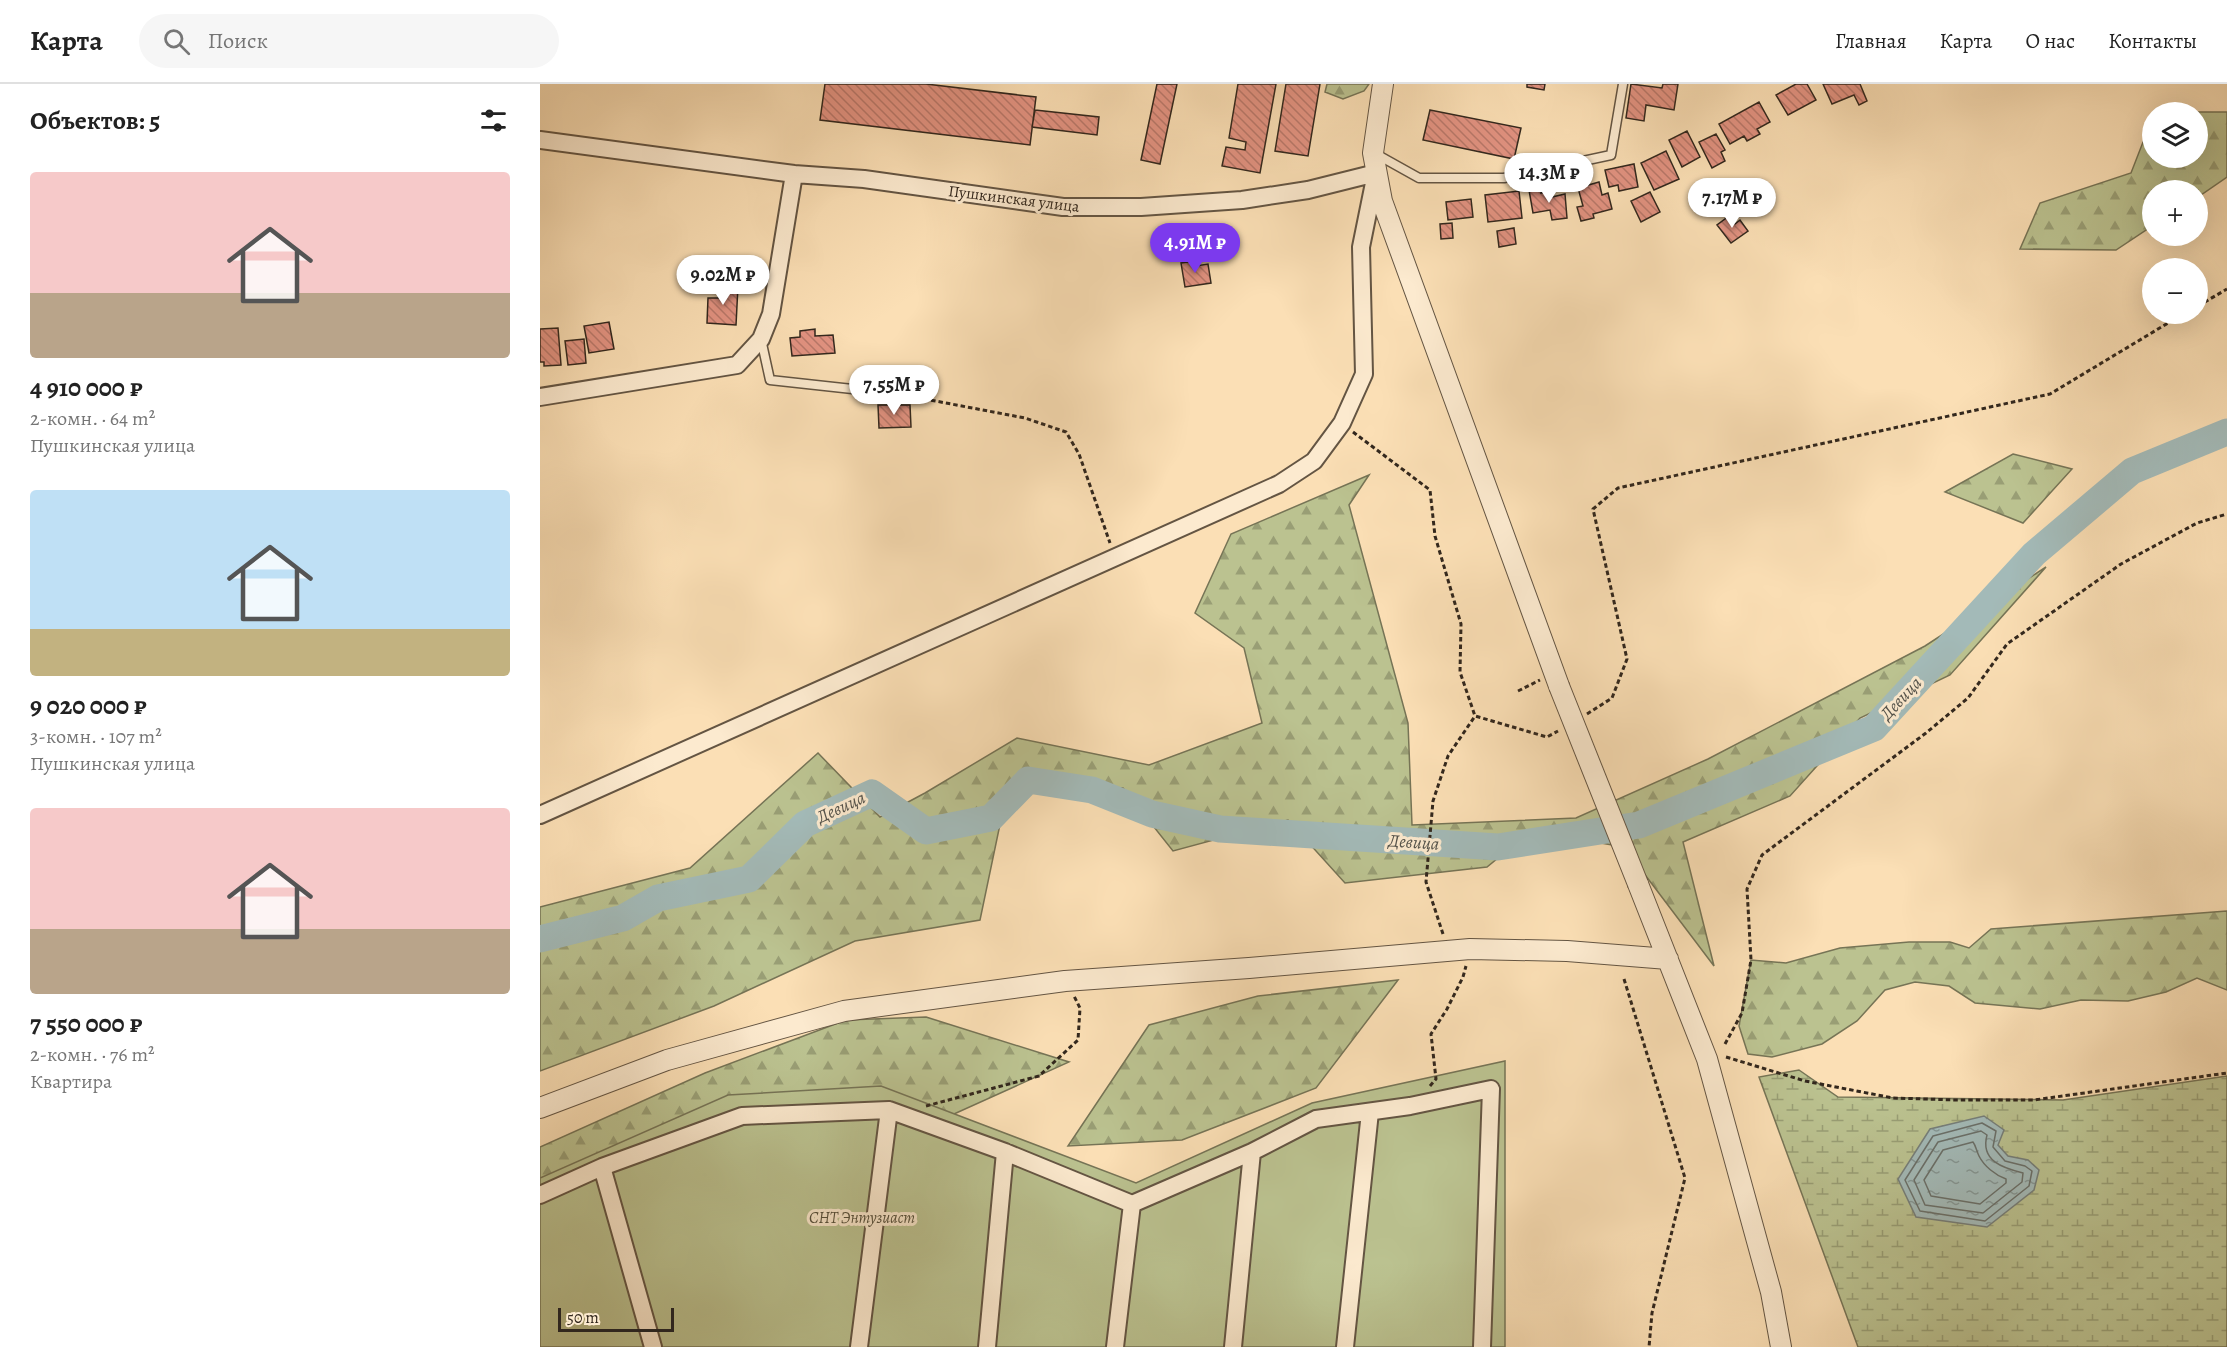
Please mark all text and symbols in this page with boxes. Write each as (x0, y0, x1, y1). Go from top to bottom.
search box (139, 14, 559, 68)
text: Карта (30, 22, 103, 60)
icon: search (160, 25, 193, 58)
text: Поиск (208, 26, 268, 56)
text: Главная (1835, 27, 1907, 55)
text: Карта (1940, 27, 1992, 55)
text: О нас (2025, 27, 2075, 55)
text: Контакты (2108, 27, 2197, 55)
map controls (2142, 102, 2208, 324)
button: layers (2142, 102, 2208, 168)
text: Объектов: 5 (30, 103, 160, 138)
icon: filters (477, 104, 510, 137)
pin: 14.3M ₽ (1494, 153, 1604, 204)
text: 14.3M ₽ (1518, 159, 1580, 186)
pin: 7.17M ₽ (1677, 178, 1787, 229)
street label: Пушкинская улица (947, 180, 1081, 218)
button: + (2142, 180, 2208, 246)
text: 7.17M ₽ (1702, 184, 1762, 211)
icon: home (216, 211, 324, 319)
pin: 4.91M ₽ (1140, 223, 1250, 274)
text: 4.91M ₽ (1164, 229, 1226, 256)
pin: 9.02M ₽ (668, 255, 778, 306)
button: − (2142, 258, 2208, 324)
text: 9.02M ₽ (691, 261, 755, 288)
pin: 7.55M ₽ (839, 365, 949, 416)
text: 4 910 000 ₽ (30, 370, 143, 405)
text: 7.55M ₽ (863, 371, 925, 398)
text: 2-комн. · 64 m² (30, 405, 155, 432)
text: Пушкинская улица (30, 432, 195, 459)
icon: home (216, 529, 324, 637)
water label: Девица (1874, 671, 1927, 726)
text: 9 020 000 ₽ (30, 688, 147, 723)
text: 3-комн. · 107 m² (30, 723, 162, 750)
text: Пушкинская улица (30, 750, 195, 777)
water label: Девица (811, 785, 869, 829)
water label: Девица (1386, 828, 1440, 856)
icon: home (216, 847, 324, 955)
text: 7 550 000 ₽ (30, 1006, 142, 1041)
text: 2-комн. · 76 m² (30, 1041, 155, 1068)
text: Квартира (30, 1068, 112, 1095)
park label: СНТ Энтузиаст (809, 1207, 915, 1229)
scale bar (558, 1305, 674, 1332)
text: 50 m (567, 1307, 599, 1329)

